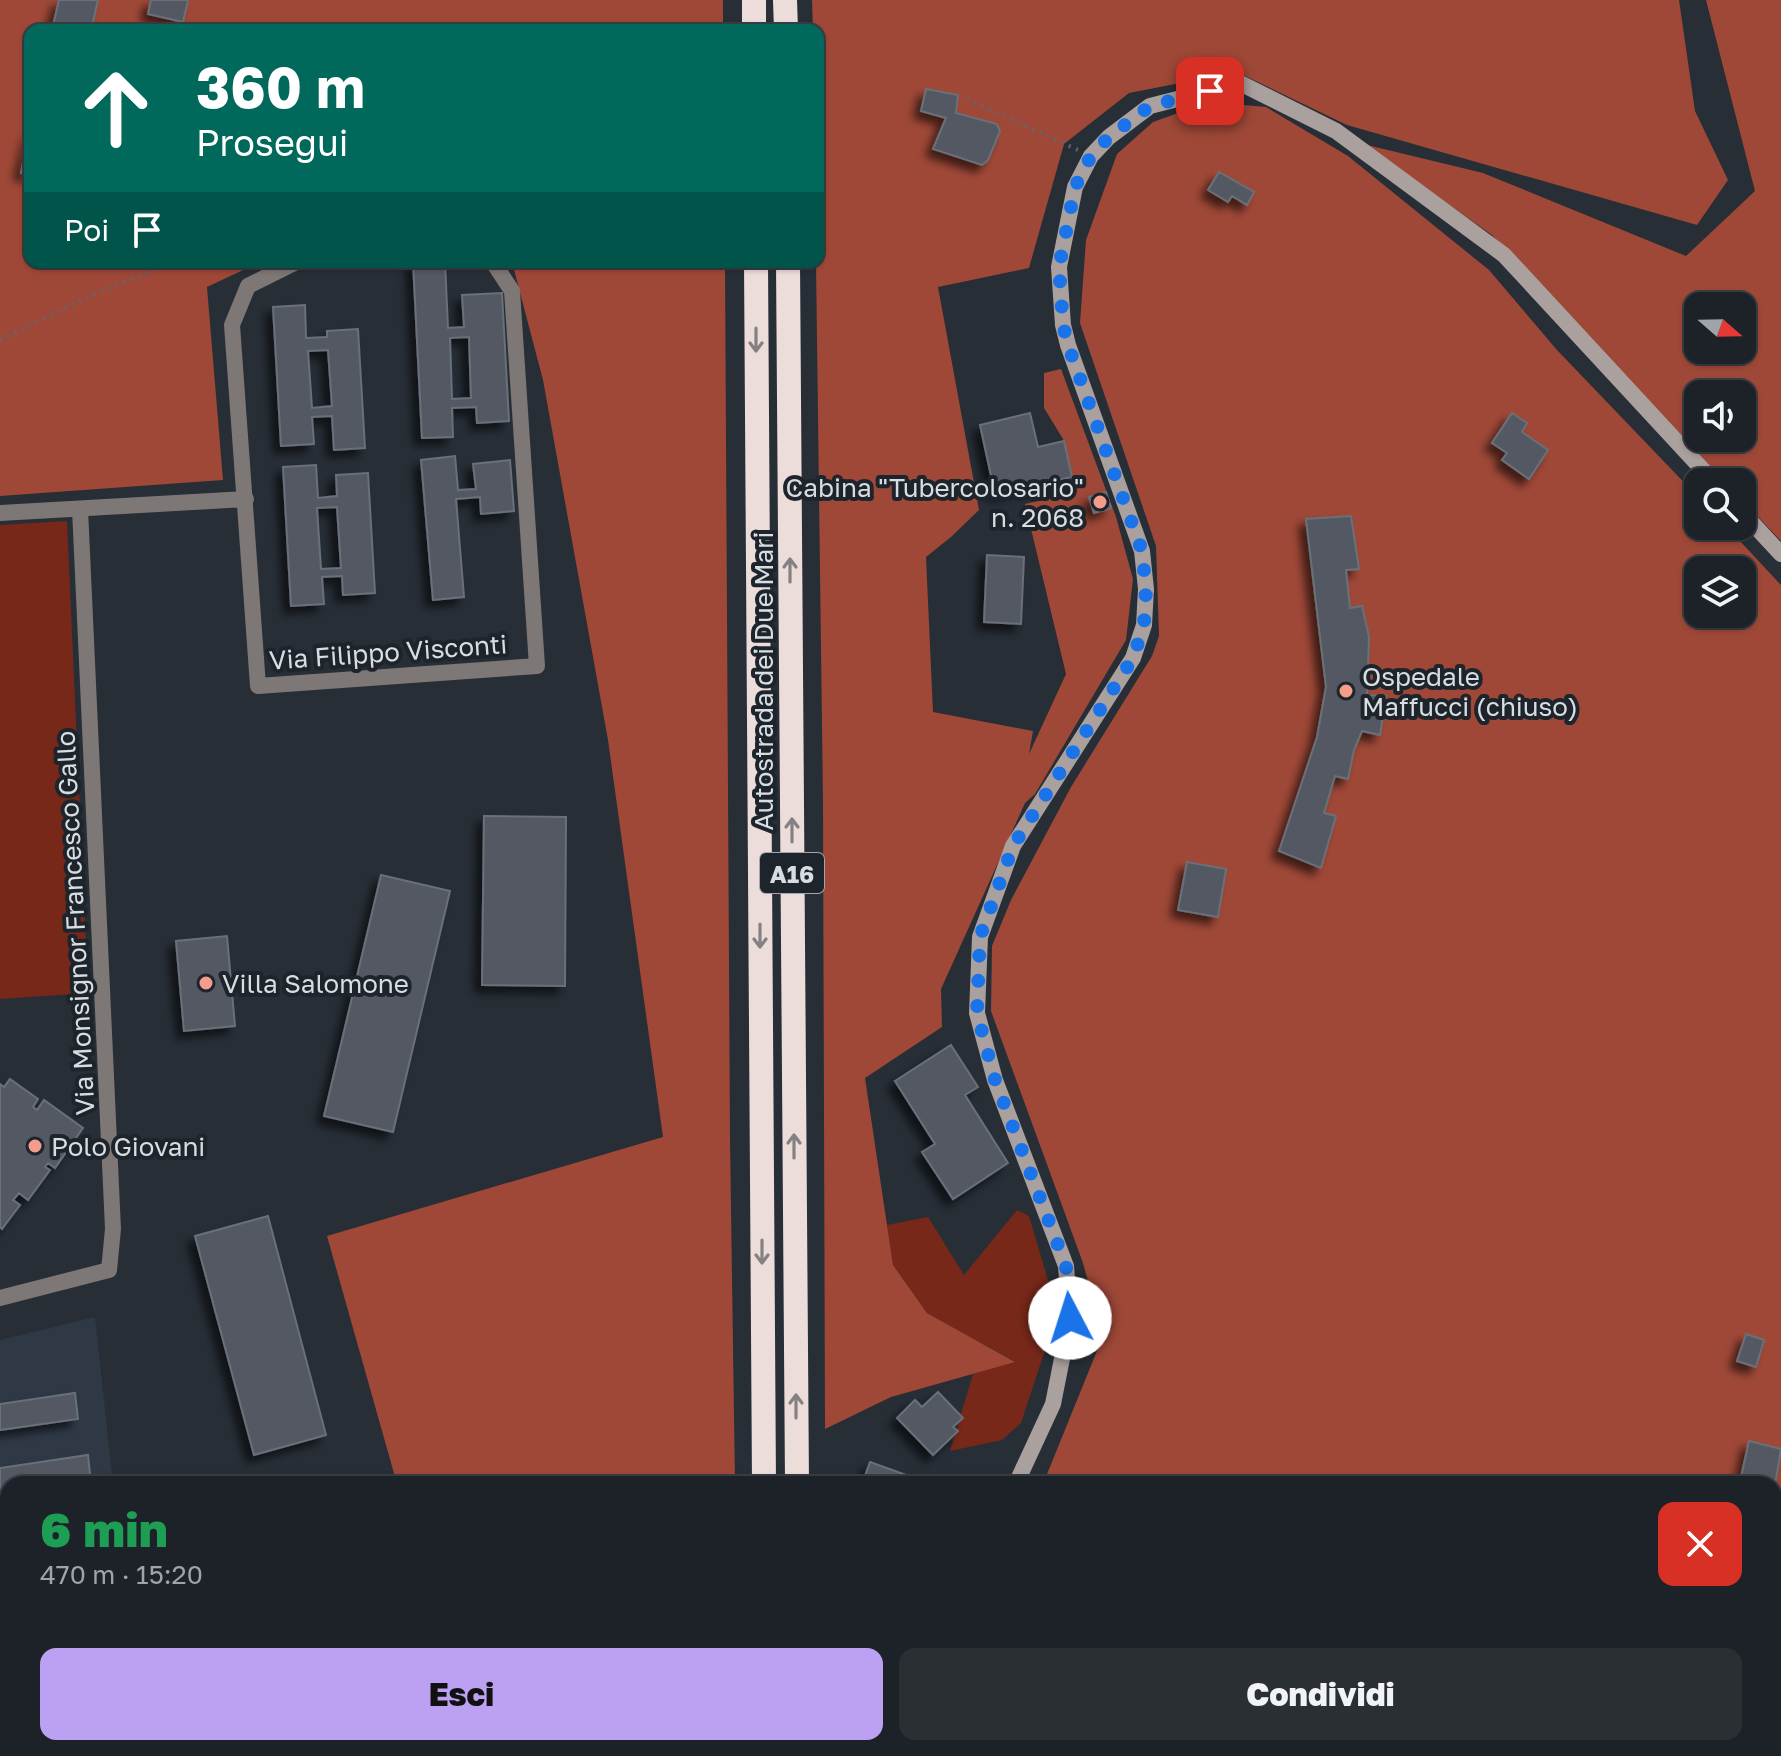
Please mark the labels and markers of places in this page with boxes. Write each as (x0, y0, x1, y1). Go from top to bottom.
pin (1176, 57, 1244, 125)
place label: Cabina "Tubercolosario" n. 2068 (786, 472, 1084, 533)
marker: Cabina "Tubercolosario" n. 2068 (1091, 493, 1109, 511)
place label: Ospedale Maffucci (chiuso) (1362, 661, 1578, 722)
marker: Ospedale Maffucci (chiuso) (1337, 682, 1355, 700)
place label: Villa Salomone (222, 968, 409, 999)
marker: Villa Salomone (197, 974, 215, 992)
place label: Polo Giovani (51, 1131, 205, 1162)
marker: Polo Giovani (26, 1137, 44, 1155)

